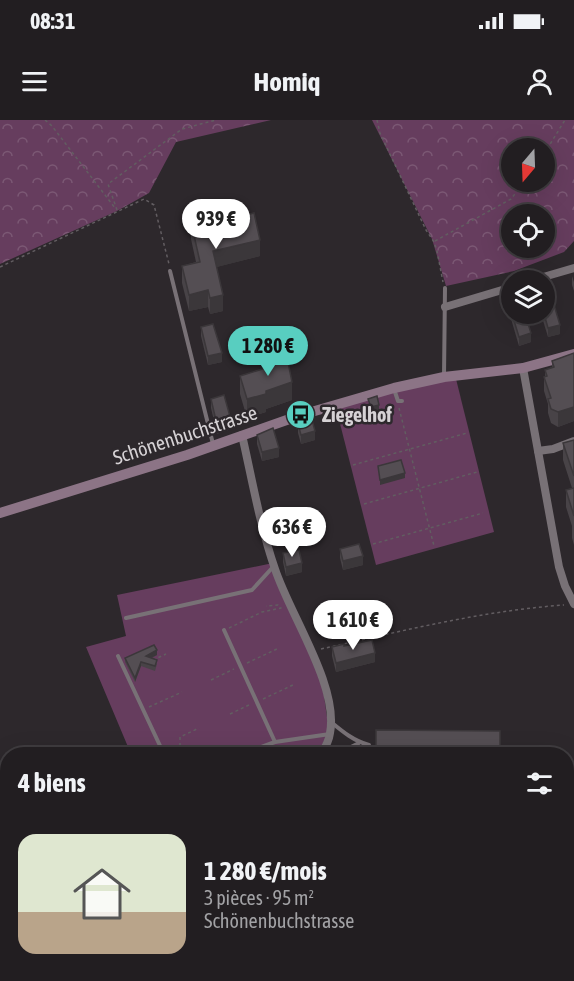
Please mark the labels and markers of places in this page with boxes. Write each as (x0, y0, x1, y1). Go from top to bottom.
pin: 939 € (174, 199, 258, 250)
pin: 1 280 € (213, 326, 323, 377)
bus stop icon: Ziegelhof (285, 399, 317, 431)
place label: Ziegelhof (322, 403, 392, 426)
pin: 636 € (250, 507, 334, 558)
pin: 1 610 € (298, 600, 408, 651)

